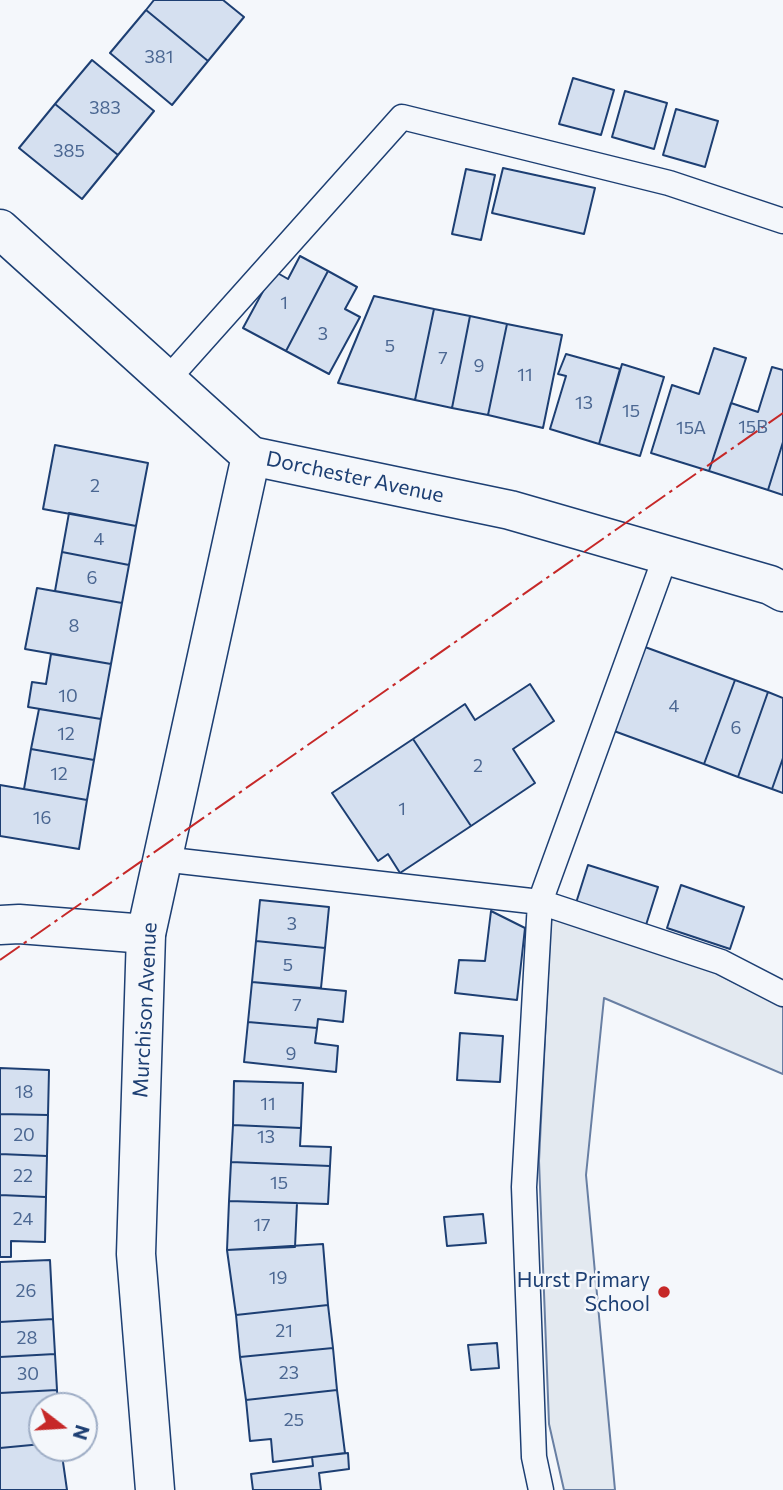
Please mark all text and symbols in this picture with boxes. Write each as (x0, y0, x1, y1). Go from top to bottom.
house number: 381 (145, 46, 173, 68)
house number: 383 (89, 97, 121, 119)
house number: 385 (53, 140, 85, 162)
house number: 1 (280, 292, 288, 314)
house number: 3 (318, 323, 328, 345)
house number: 5 (385, 335, 395, 357)
house number: 7 (438, 347, 448, 369)
house number: 9 (474, 355, 484, 377)
house number: 11 (517, 364, 533, 386)
house number: 13 (575, 392, 593, 414)
house number: 15 (622, 400, 640, 422)
house number: 15B (738, 416, 768, 438)
house number: 15A (676, 417, 706, 439)
street label: Dorchester Avenue (264, 446, 446, 508)
house number: 2 (90, 475, 100, 497)
house number: 4 (94, 528, 104, 550)
house number: 6 (87, 567, 97, 589)
house number: 8 (69, 615, 79, 637)
house number: 10 (58, 685, 78, 707)
house number: 4 (669, 695, 679, 717)
house number: 6 (731, 717, 741, 739)
house number: 12 (57, 723, 75, 745)
house number: 2 (473, 755, 483, 777)
house number: 12 (50, 763, 68, 785)
house number: 1 (398, 798, 406, 820)
house number: 16 (33, 807, 51, 829)
house number: 3 (287, 913, 297, 935)
street label: Murchison Avenue (128, 922, 162, 1098)
house number: 5 (283, 954, 293, 976)
house number: 7 (292, 994, 302, 1016)
house number: 9 (286, 1043, 296, 1065)
house number: 18 (15, 1081, 33, 1103)
house number: 11 (260, 1093, 276, 1115)
house number: 20 (13, 1124, 35, 1146)
house number: 13 (257, 1126, 275, 1148)
house number: 22 (13, 1165, 33, 1187)
house number: 15 (270, 1172, 288, 1194)
house number: 24 (13, 1208, 33, 1230)
house number: 17 (253, 1214, 271, 1236)
house number: 19 (269, 1267, 287, 1289)
place label: Hurst Primary School (517, 1267, 650, 1317)
house number: 26 (16, 1280, 36, 1302)
marker: Hurst Primary School (656, 1284, 672, 1300)
house number: 21 (275, 1320, 293, 1342)
house number: 28 (17, 1327, 37, 1349)
house number: 23 (279, 1362, 299, 1384)
house number: 30 (17, 1363, 39, 1385)
north arrow (28, 1392, 98, 1462)
house number: 25 (284, 1409, 304, 1431)
text: N (69, 1423, 95, 1443)

